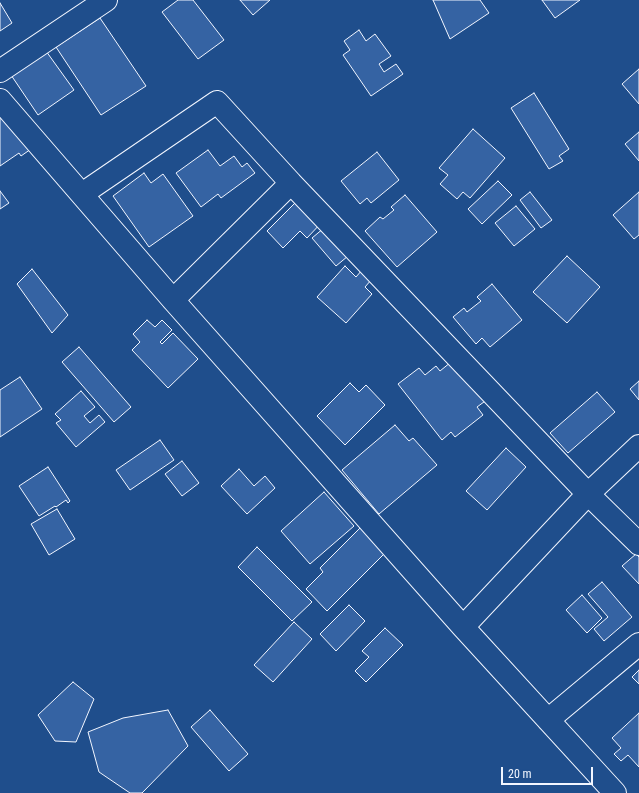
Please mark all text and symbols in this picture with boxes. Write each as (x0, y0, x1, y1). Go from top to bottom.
scale bar (503, 759, 595, 785)
text: 20 m (508, 767, 532, 781)

